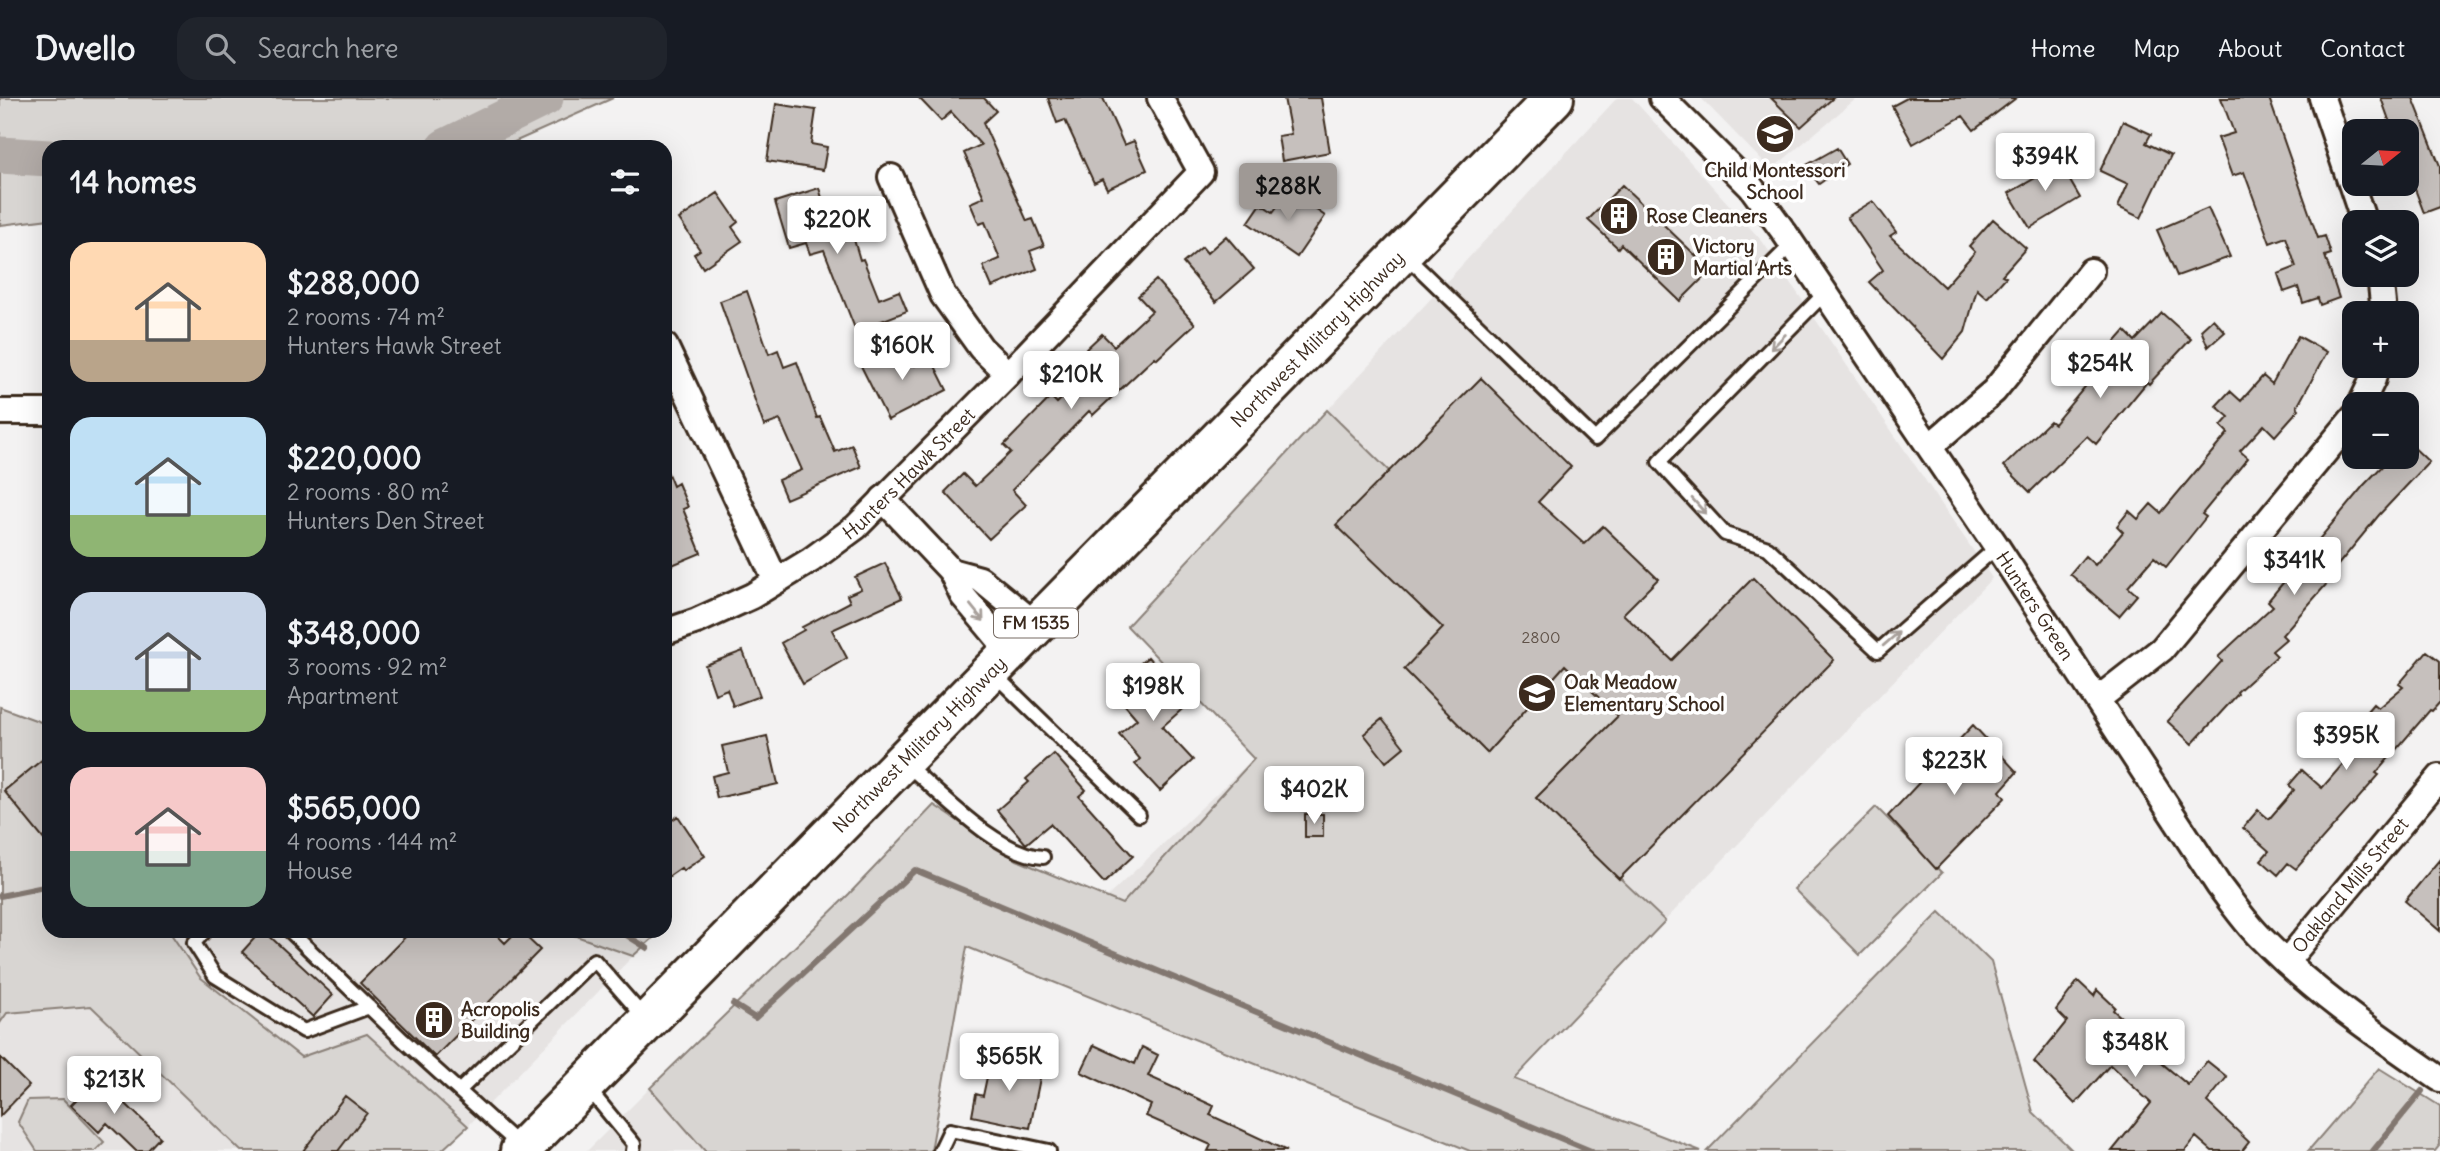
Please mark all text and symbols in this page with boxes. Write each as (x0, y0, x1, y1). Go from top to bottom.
search box (177, 17, 667, 80)
text: Dwello (35, 27, 135, 69)
icon: search (201, 29, 239, 67)
text: Search here (257, 32, 398, 65)
text: Home (2031, 33, 2095, 63)
text: Map (2133, 33, 2180, 63)
text: About (2218, 33, 2282, 63)
text: Contact (2320, 33, 2405, 63)
school or university icon: Child Montessori School (1754, 113, 1796, 155)
north arrow (2342, 119, 2418, 196)
map controls (2342, 119, 2419, 469)
pin: $394K (1996, 134, 2094, 193)
text: $394K (2012, 141, 2078, 170)
place label: Child Montessori School (1705, 158, 1845, 204)
text: 14 homes (70, 163, 197, 201)
icon: filters (606, 163, 644, 201)
pin: $288K (1239, 164, 1337, 223)
text: $288K (1255, 171, 1321, 200)
building icon: Rose Cleaners (1598, 195, 1640, 237)
pin: $220K (788, 197, 886, 256)
text: $220K (803, 204, 871, 233)
place label: Rose Cleaners (1646, 204, 1768, 228)
button: layers (2342, 210, 2419, 287)
place label: Victory Martial Arts (1693, 234, 1793, 280)
building icon: Victory Martial Arts (1645, 236, 1687, 278)
street label: Northwest Military Highway (1225, 246, 1409, 432)
text: $288,000 (287, 264, 420, 302)
icon: home (126, 270, 210, 354)
button: + (2342, 301, 2419, 378)
text: 2 rooms · 74 m² (287, 302, 445, 331)
pin: $160K (853, 322, 951, 382)
text: $160K (870, 330, 934, 359)
text: Hunters Hawk Street (287, 331, 502, 360)
one-way arrow (1769, 333, 1786, 350)
pin: $254K (2051, 341, 2149, 400)
text: $254K (2067, 348, 2133, 377)
pin: $210K (1022, 352, 1120, 411)
text: $210K (1039, 359, 1103, 388)
button: − (2342, 392, 2419, 469)
street label: Hunters Hawk Street (838, 403, 980, 545)
text: $220,000 (287, 439, 422, 477)
icon: home (126, 445, 210, 529)
text: 2 rooms · 80 m² (287, 477, 449, 506)
one-way arrow (1691, 496, 1707, 514)
text: Hunters Den Street (287, 506, 484, 535)
pin: $341K (2245, 538, 2343, 597)
text: $341K (2263, 545, 2325, 574)
street label: Hunters Green (1991, 547, 2080, 665)
one-way arrow (969, 603, 985, 621)
road number: FM 1535 (994, 608, 1078, 638)
text: $348,000 (287, 614, 421, 652)
icon: home (126, 620, 210, 704)
house number: 2800 (1521, 627, 1561, 647)
one-way arrow (1882, 631, 1899, 648)
street label: Northwest Military Highway (827, 651, 1011, 838)
text: 3 rooms · 92 m² (287, 652, 447, 681)
pin: $198K (1104, 664, 1202, 723)
place label: Oak Meadow Elementary School (1564, 670, 1725, 716)
text: $198K (1122, 671, 1184, 700)
school or university icon: Oak Meadow Elementary School (1516, 672, 1558, 714)
text: Apartment (287, 681, 399, 710)
pin: $395K (2297, 712, 2395, 772)
text: $395K (2313, 720, 2379, 749)
pin: $223K (1905, 738, 2003, 797)
text: $223K (1921, 745, 1987, 774)
pin: $402K (1265, 766, 1363, 826)
text: $402K (1280, 774, 1348, 803)
text: $565,000 (287, 789, 421, 827)
icon: home (126, 795, 210, 879)
street label: Oakland Mills Street (2287, 812, 2413, 958)
text: 4 rooms · 144 m² (287, 827, 457, 856)
text: House (287, 856, 353, 885)
place label: Acropolis Building (461, 997, 540, 1043)
building icon: Acropolis Building (413, 999, 455, 1041)
pin: $348K (2086, 1020, 2184, 1079)
text: $348K (2102, 1027, 2168, 1056)
pin: $565K (960, 1034, 1058, 1093)
text: $565K (976, 1041, 1042, 1070)
pin: $213K (65, 1056, 163, 1116)
text: $213K (83, 1064, 145, 1093)

